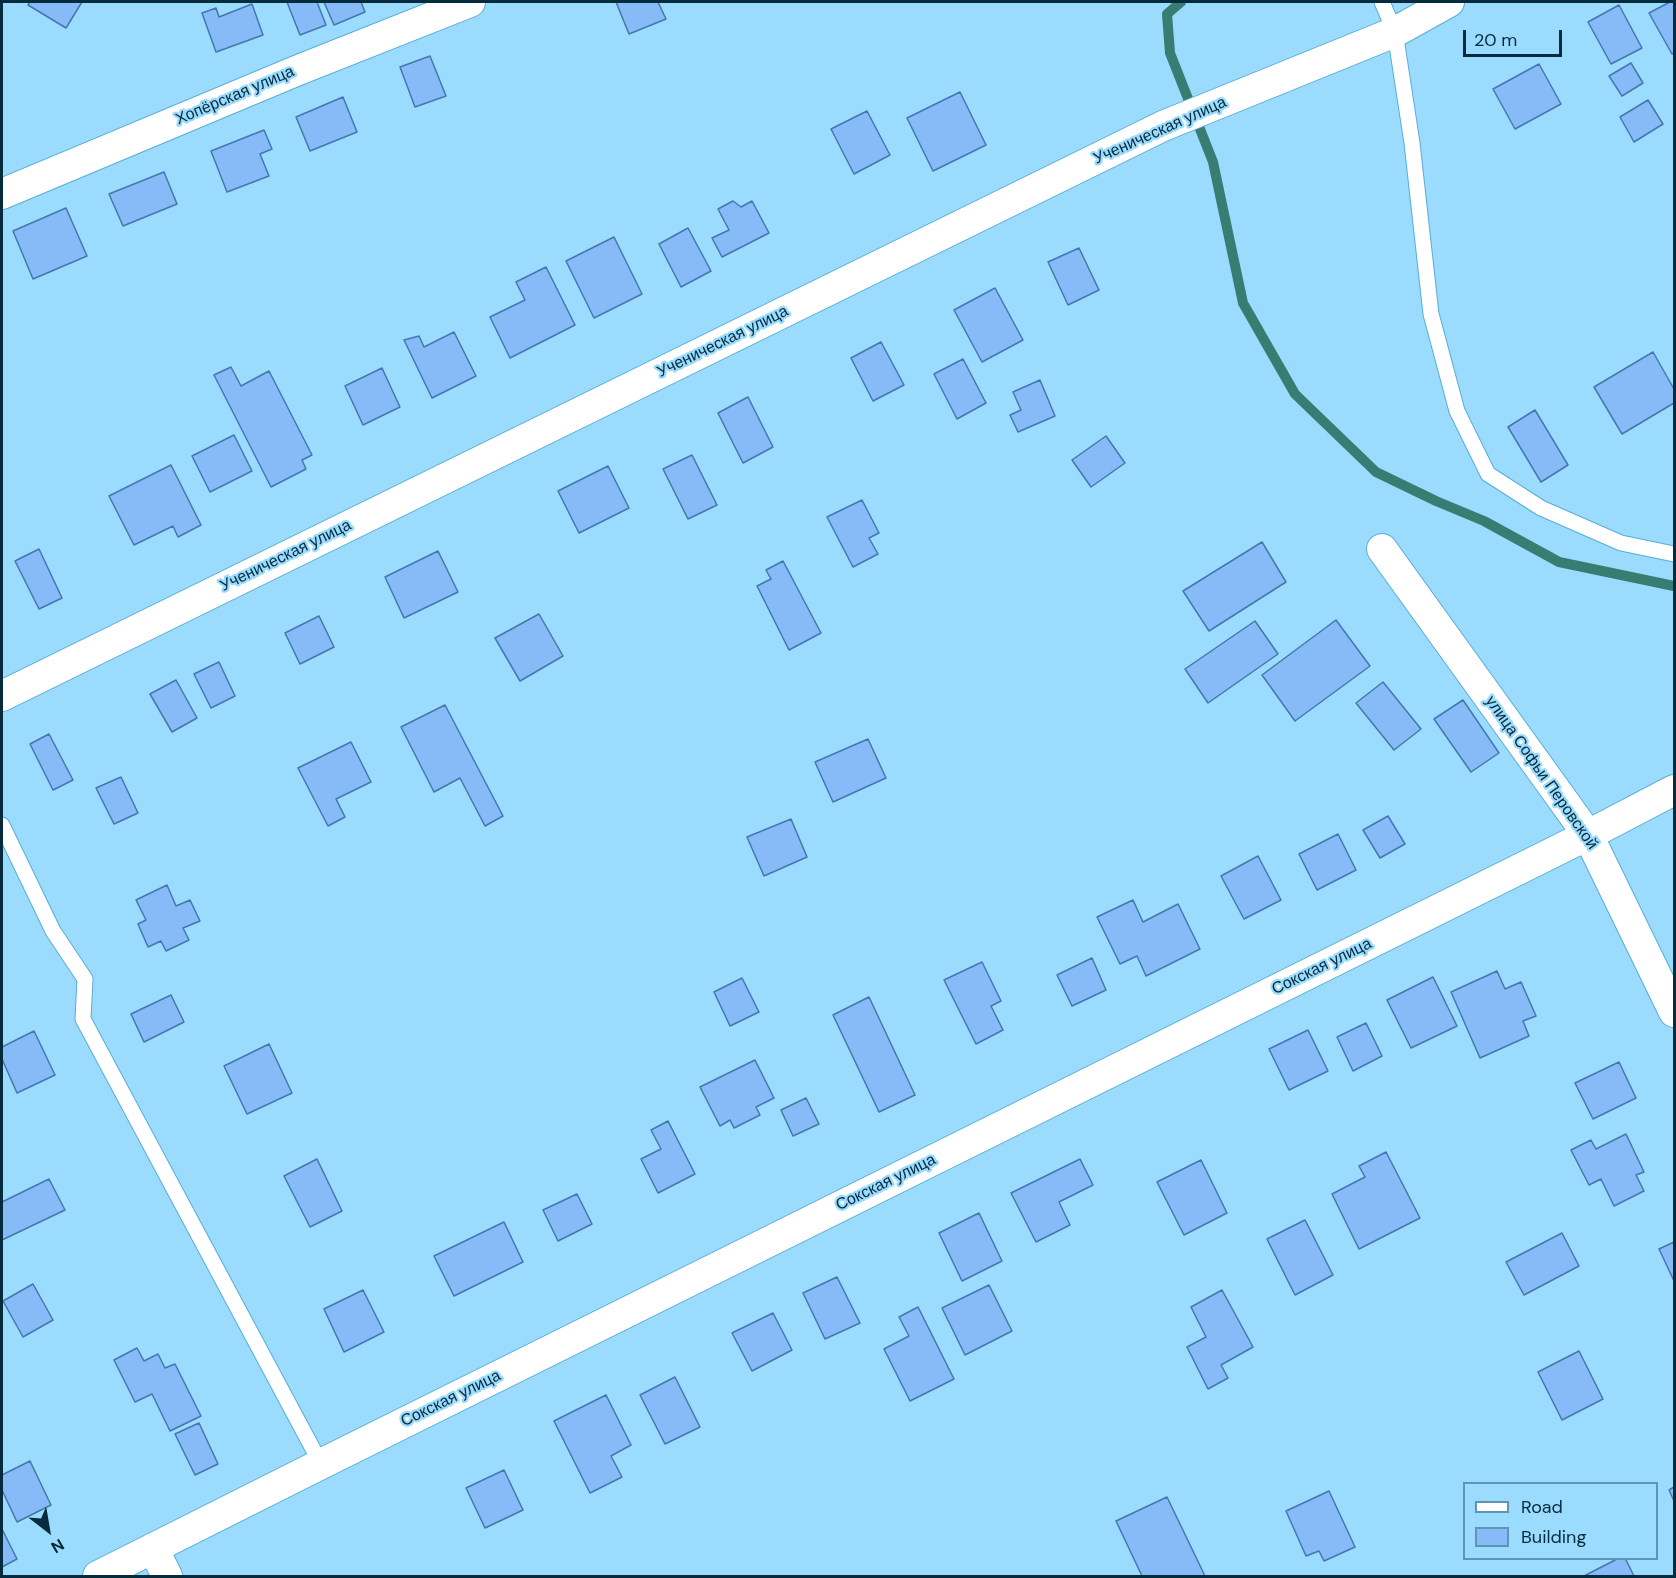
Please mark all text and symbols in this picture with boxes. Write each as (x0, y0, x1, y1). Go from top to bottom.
scale bar (1466, 18, 1565, 56)
text: 20 m (1474, 28, 1517, 52)
street label: Хопёрская улица (173, 62, 297, 130)
street label: Ученическая улица (1091, 93, 1229, 169)
street label: Ученическая улица (654, 302, 792, 382)
street label: Ученическая улица (217, 516, 355, 596)
street label: улица Софьи Перовской (1481, 693, 1601, 853)
street label: Сокская улица (1269, 935, 1375, 999)
street label: Сокская улица (833, 1151, 939, 1215)
street label: Сокская улица (398, 1367, 504, 1431)
legend (1463, 1482, 1658, 1560)
text: Road (1521, 1495, 1563, 1519)
north arrow (18, 1500, 78, 1560)
text: Building (1521, 1525, 1586, 1549)
text: N (47, 1534, 68, 1558)

